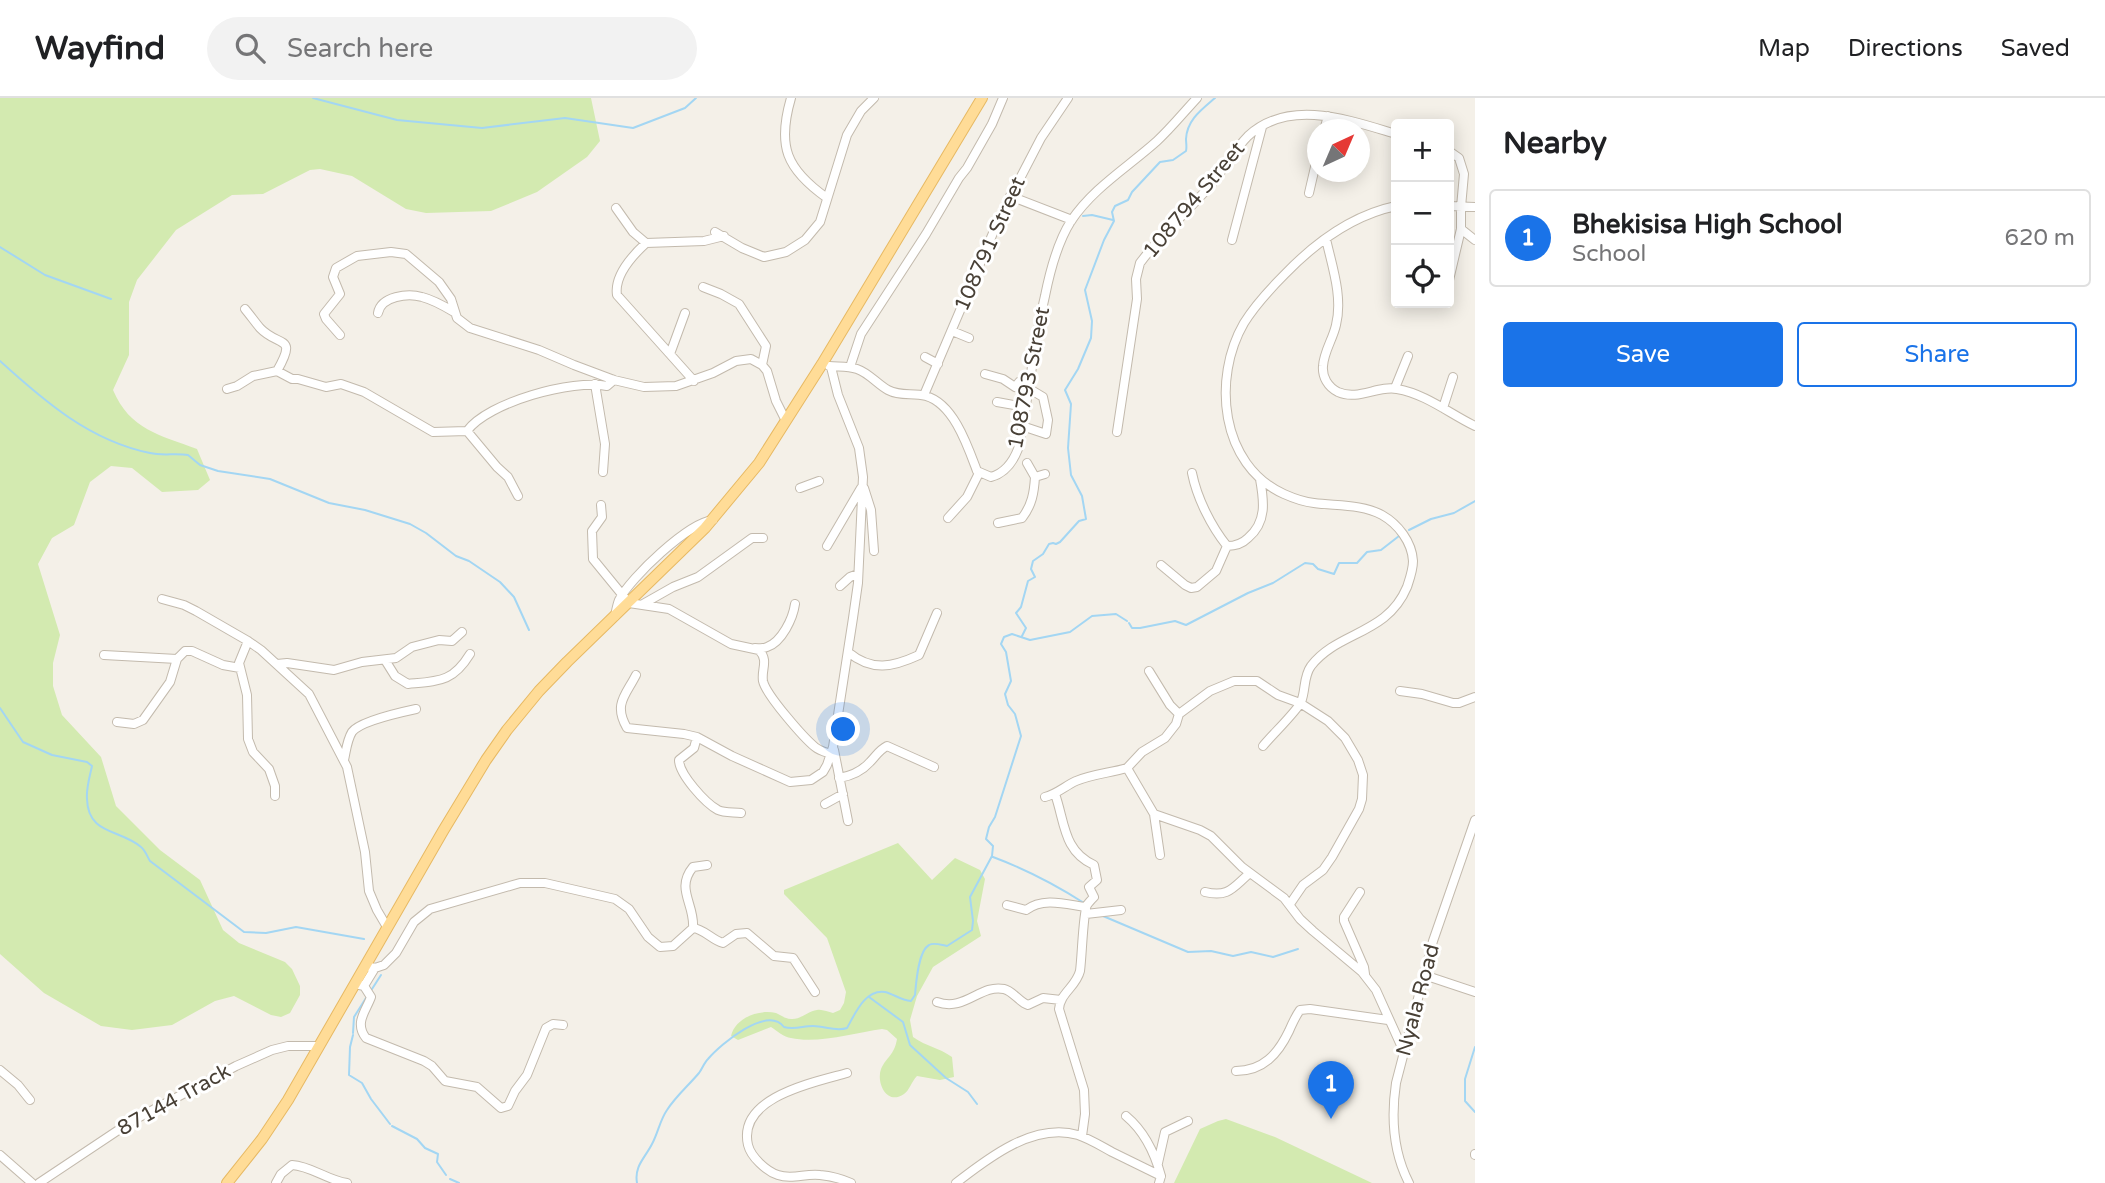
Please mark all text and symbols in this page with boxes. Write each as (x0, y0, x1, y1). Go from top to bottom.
search box (207, 17, 697, 80)
text: Wayfind (35, 29, 165, 68)
icon: search (231, 29, 269, 67)
text: Search here (287, 33, 433, 64)
text: Map (1758, 34, 1810, 63)
text: Directions (1848, 34, 1963, 63)
text: Saved (2001, 34, 2070, 63)
north arrow (1307, 119, 1370, 182)
map controls (1391, 119, 1454, 308)
button: + (1391, 119, 1454, 182)
text: Nearby (1503, 125, 1607, 162)
street label: 108794 Street (1138, 137, 1250, 263)
street label: 108791 Street (949, 173, 1031, 315)
button: − (1391, 182, 1454, 245)
text: Bhekisisa High School (1572, 209, 1842, 240)
text: 1 (1521, 224, 1535, 252)
text: 620 m (2005, 224, 2075, 252)
text: School (1572, 240, 1646, 268)
button: locate (1391, 245, 1454, 308)
street label: 108793 Street (1003, 305, 1055, 451)
button: Save (1503, 322, 1783, 387)
button: Share (1797, 322, 2077, 387)
your location (826, 712, 860, 746)
street label: Nyala Road (1391, 941, 1445, 1059)
street label: 87144 Track (113, 1059, 235, 1141)
pin: 1 (1308, 1061, 1354, 1119)

